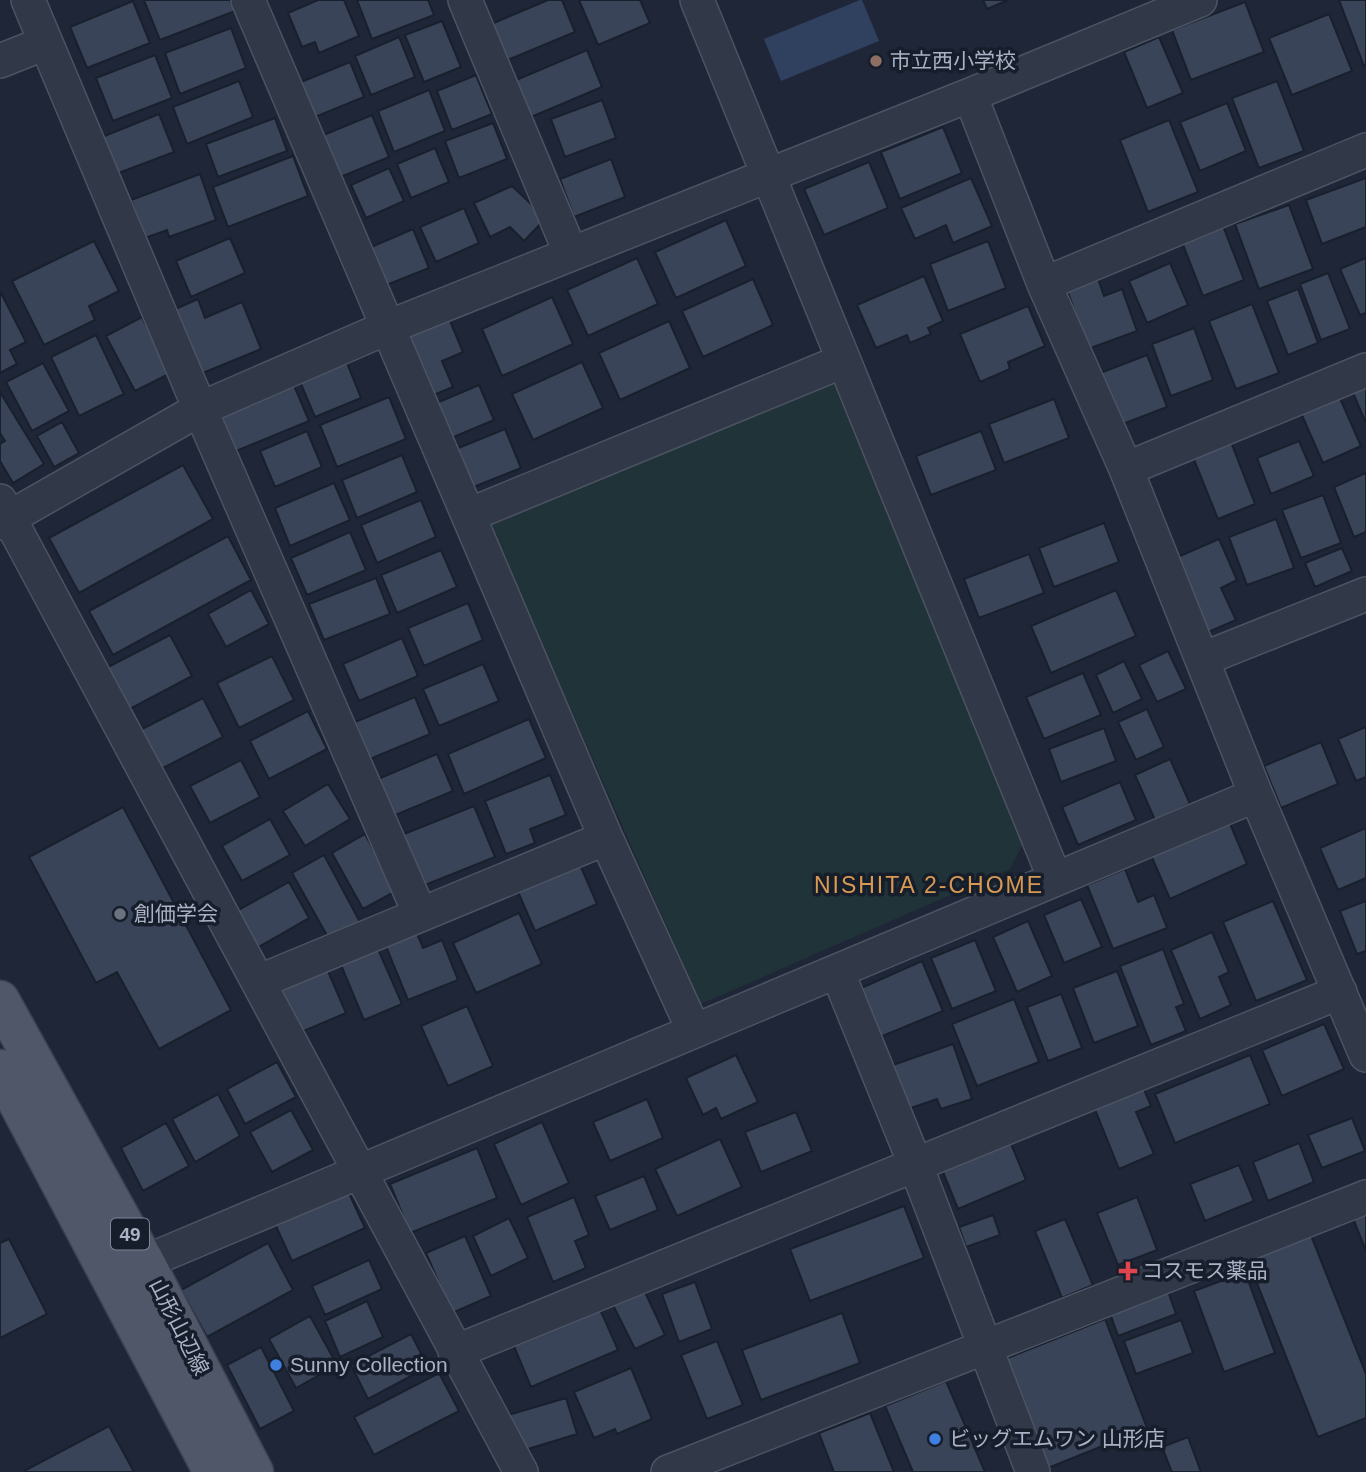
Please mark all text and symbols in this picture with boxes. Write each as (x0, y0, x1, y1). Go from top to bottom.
place label: 市立西小学校 (890, 49, 1016, 72)
marker: 市立西小学校 (868, 53, 884, 69)
district label: NISHITA 2-CHOME (814, 872, 1044, 898)
place label: 創価学会 (134, 902, 218, 925)
marker: 創価学会 (112, 906, 128, 922)
road number: 49 (111, 1218, 149, 1250)
place label: コスモス薬品 (1142, 1259, 1268, 1282)
marker: コスモス薬品 (1120, 1263, 1136, 1279)
street label: 山形山辺線 (145, 1275, 214, 1379)
place label: Sunny Collection (290, 1353, 448, 1376)
marker: Sunny Collection (268, 1357, 284, 1373)
place label: ビッグエムワン 山形店 (949, 1427, 1165, 1450)
marker: ビッグエムワン 山形店 (927, 1431, 943, 1447)

